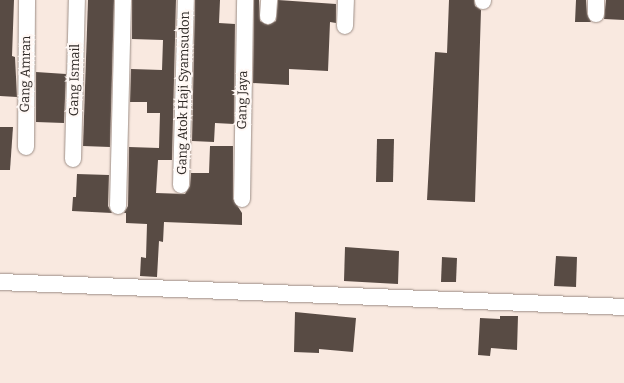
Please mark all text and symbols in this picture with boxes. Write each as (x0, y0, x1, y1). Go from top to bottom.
street label: Gang Atok Haji Syamsudon (175, 11, 193, 175)
street label: Gang Amran (18, 36, 34, 112)
street label: Gang Ismail (67, 44, 83, 116)
street label: Gang Jaya (235, 70, 251, 130)

